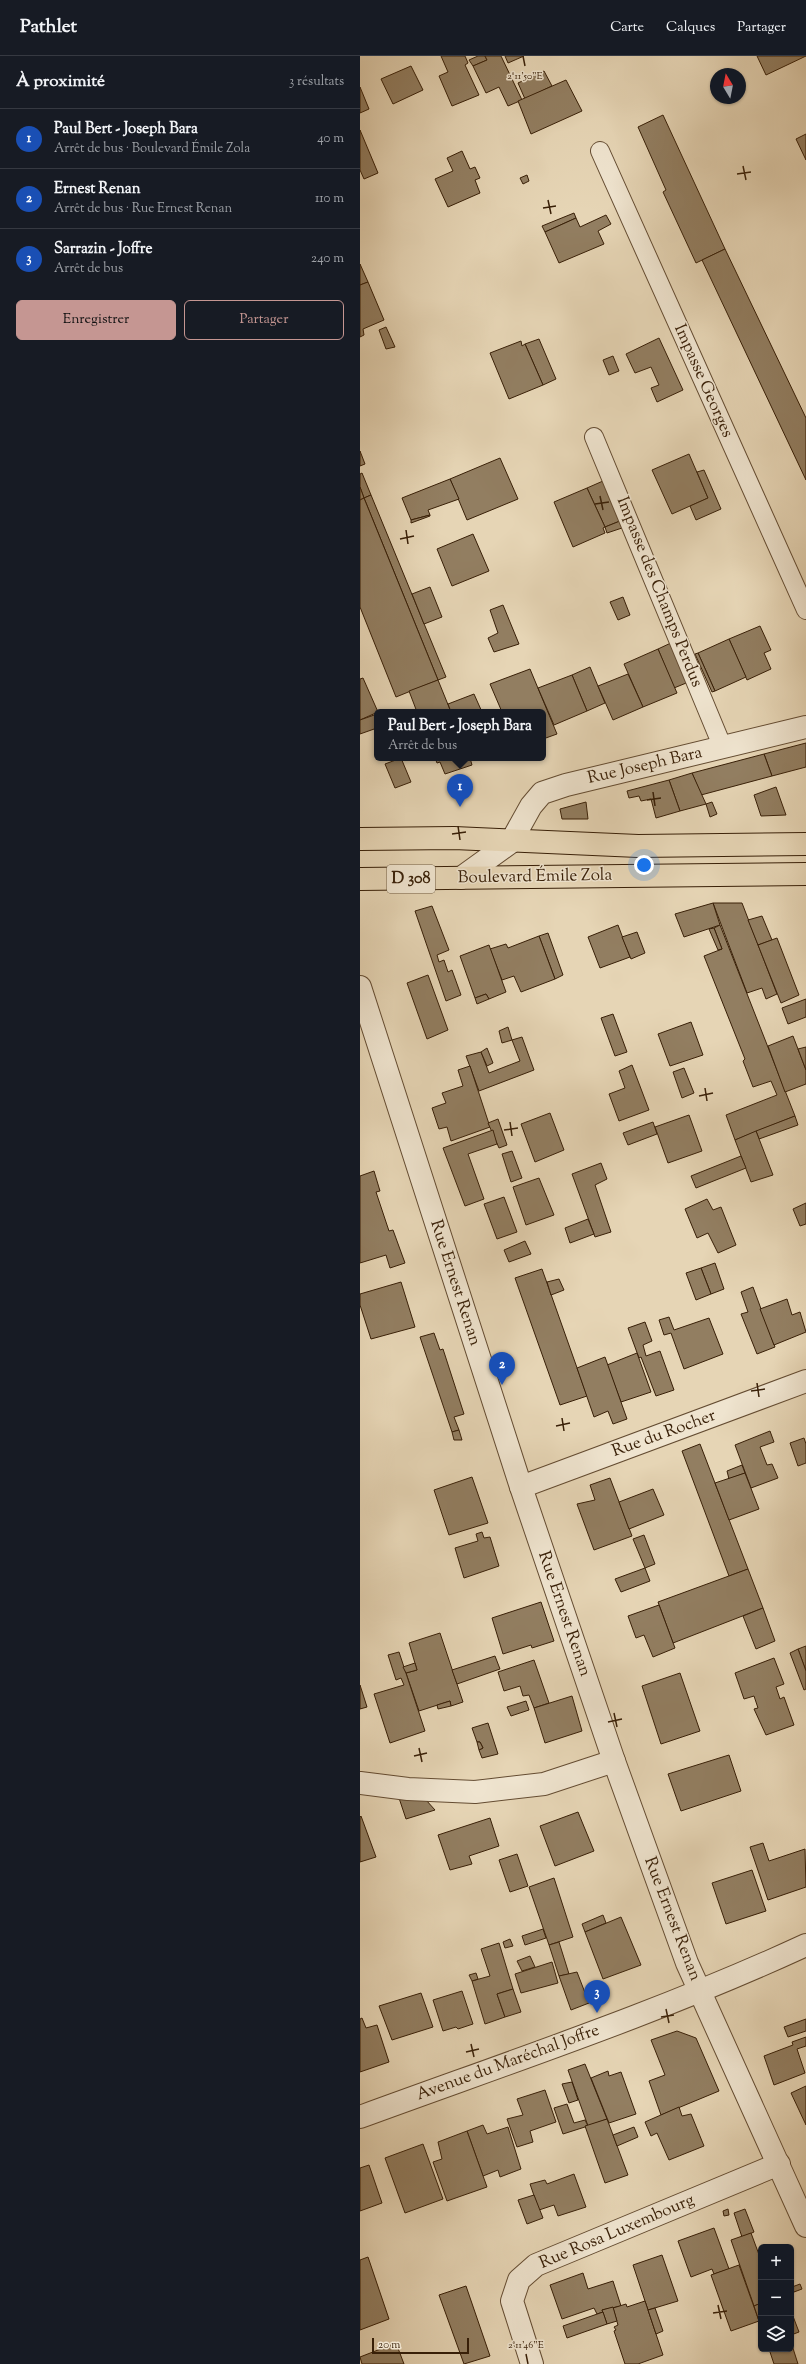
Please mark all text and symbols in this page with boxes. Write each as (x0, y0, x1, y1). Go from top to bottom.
text: Pathlet (20, 14, 77, 41)
text: Carte (610, 18, 644, 38)
text: Calques (666, 18, 715, 38)
text: Partager (737, 18, 786, 38)
north arrow (710, 68, 746, 104)
text: 2°11'50"E (507, 69, 543, 84)
text: À proximité (16, 70, 105, 94)
text: 3 résultats (289, 73, 344, 91)
text: Paul Bert - Joseph Bara (54, 119, 198, 140)
text: 1 (27, 130, 31, 148)
text: 40 m (317, 130, 344, 148)
text: Arrêt de bus · Boulevard Émile Zola (54, 140, 250, 158)
text: Ernest Renan (54, 179, 141, 200)
text: 2 (26, 190, 32, 208)
text: 110 m (315, 190, 344, 208)
text: Arrêt de bus · Rue Ernest Renan (54, 200, 232, 218)
text: Sarrazin - Joffre (54, 239, 152, 260)
text: 3 (26, 250, 32, 268)
text: 240 m (311, 250, 344, 268)
text: Arrêt de bus (54, 260, 123, 278)
button: Enregistrer (16, 300, 176, 340)
button: Partager (184, 300, 344, 340)
street label: Impasse Georges (667, 320, 739, 442)
street label: Impasse des Champs Perdus (610, 493, 708, 691)
popup (374, 709, 546, 761)
text: Paul Bert - Joseph Bara (388, 716, 532, 737)
text: Arrêt de bus (388, 737, 457, 755)
street label: Rue Joseph Bara (585, 741, 705, 791)
pin: 1 (447, 774, 473, 807)
your location (634, 855, 654, 875)
street label: Boulevard Émile Zola (457, 864, 613, 890)
road number: D 308 (387, 865, 435, 893)
street label: Rue Ernest Renan (423, 1217, 487, 1349)
pin: 2 (489, 1352, 515, 1385)
street label: Rue du Rocher (609, 1404, 720, 1464)
street label: Rue Ernest Renan (531, 1548, 597, 1680)
street label: Rue Ernest Renan (637, 1853, 707, 1985)
pin: 3 (584, 1980, 610, 2013)
street label: Avenue du Maréchal Joffre (413, 2019, 603, 2107)
street label: Rue Rosa Luxembourg (536, 2188, 698, 2276)
map controls (758, 2244, 794, 2352)
button: + (758, 2244, 794, 2280)
button: − (758, 2280, 794, 2316)
button: layers (758, 2316, 794, 2352)
scale bar (372, 2336, 469, 2355)
text: 20 m (378, 2337, 400, 2353)
text: 2°11'46"E (508, 2338, 544, 2353)

